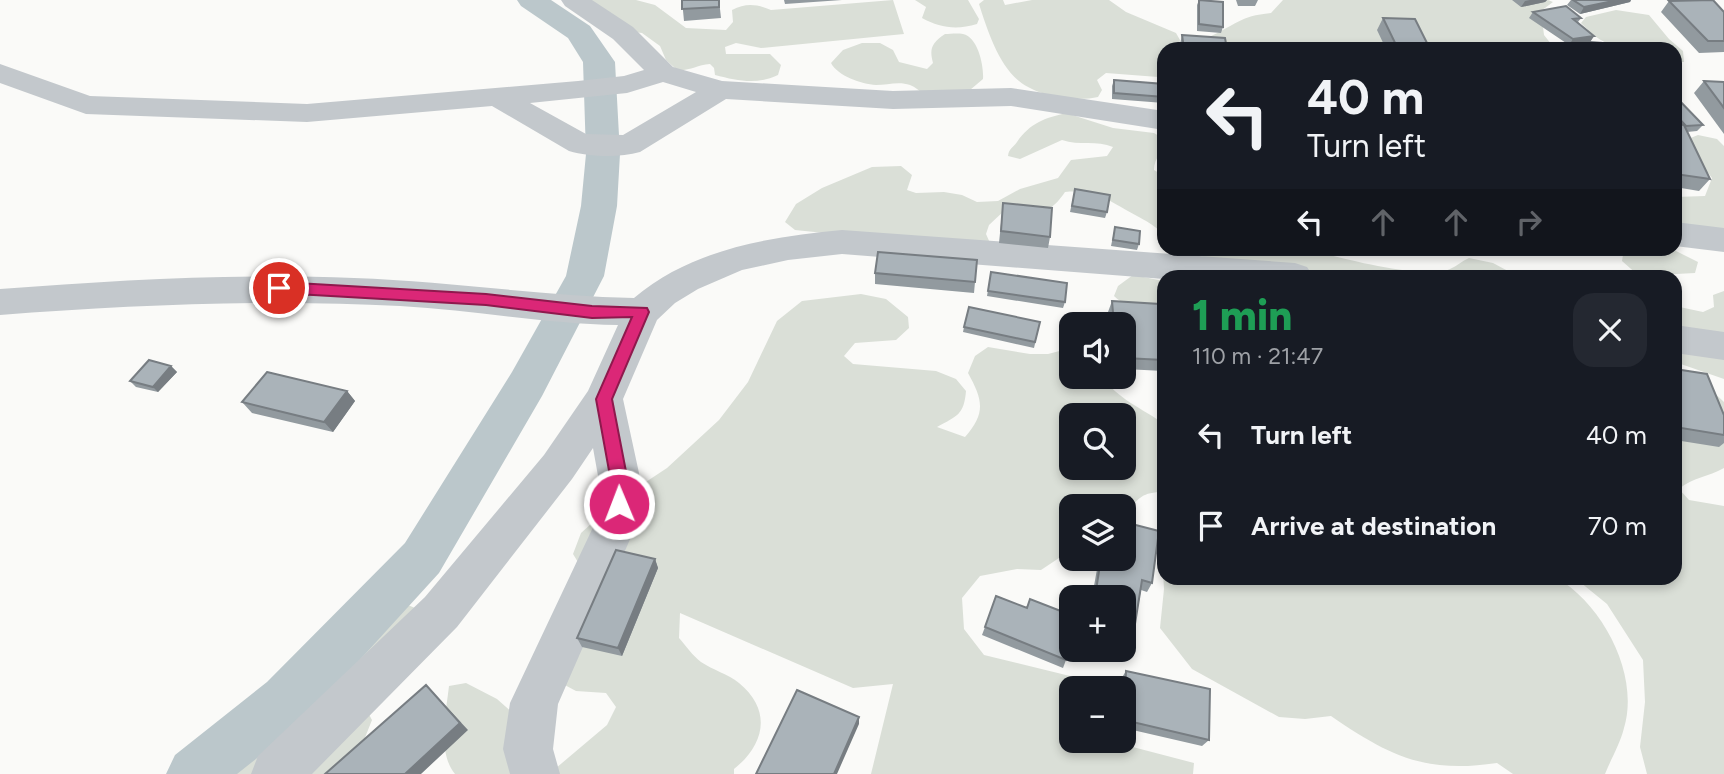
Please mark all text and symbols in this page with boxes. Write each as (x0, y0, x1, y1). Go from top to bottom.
text: 40 m (1307, 67, 1424, 126)
icon: left (1192, 70, 1283, 161)
text: Turn left (1307, 127, 1426, 165)
icon: left (1291, 203, 1329, 241)
icon: ahead (1364, 203, 1402, 241)
icon: ahead (1437, 203, 1475, 241)
icon: right (1510, 203, 1548, 241)
pin (249, 258, 309, 318)
icon: arrive (260, 269, 298, 307)
text: 1 min (1192, 290, 1292, 341)
button: close (1573, 293, 1647, 367)
map controls (1059, 312, 1136, 753)
button: sound (1059, 312, 1136, 389)
text: 110 m · 21:47 (1192, 342, 1323, 370)
button: search (1059, 403, 1136, 480)
icon: left (1192, 416, 1230, 454)
text: Turn left (1251, 419, 1352, 451)
text: 40 m (1586, 419, 1647, 451)
position arrow (582, 467, 656, 541)
button: layers (1059, 494, 1136, 571)
icon: arrive (1192, 507, 1230, 545)
text: Arrive at destination (1251, 510, 1496, 542)
text: 70 m (1588, 510, 1647, 542)
button: + (1059, 585, 1136, 662)
button: − (1059, 676, 1136, 753)

